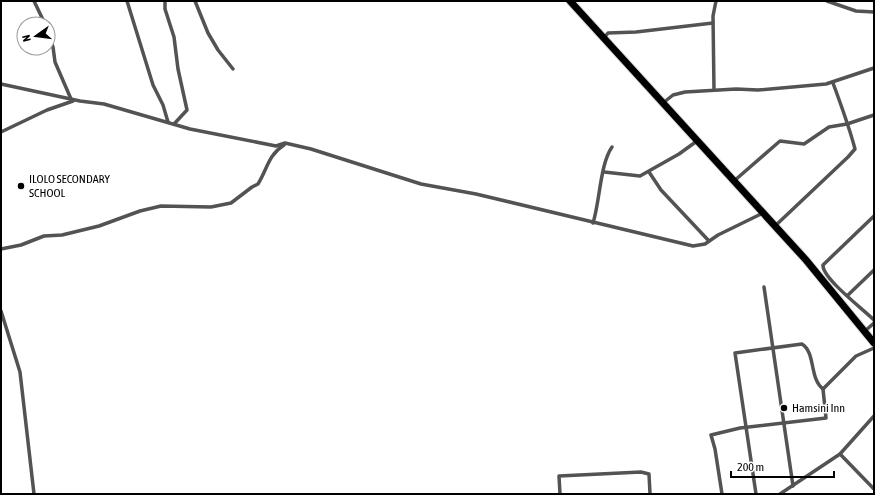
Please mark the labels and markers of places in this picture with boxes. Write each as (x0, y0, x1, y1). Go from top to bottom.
place label: ILOLO SECONDARY SCHOOL (29, 172, 110, 200)
marker: ILOLO SECONDARY SCHOOL (16, 181, 26, 191)
place label: Hamsini Inn (792, 401, 845, 415)
marker: Hamsini Inn (779, 403, 789, 413)

